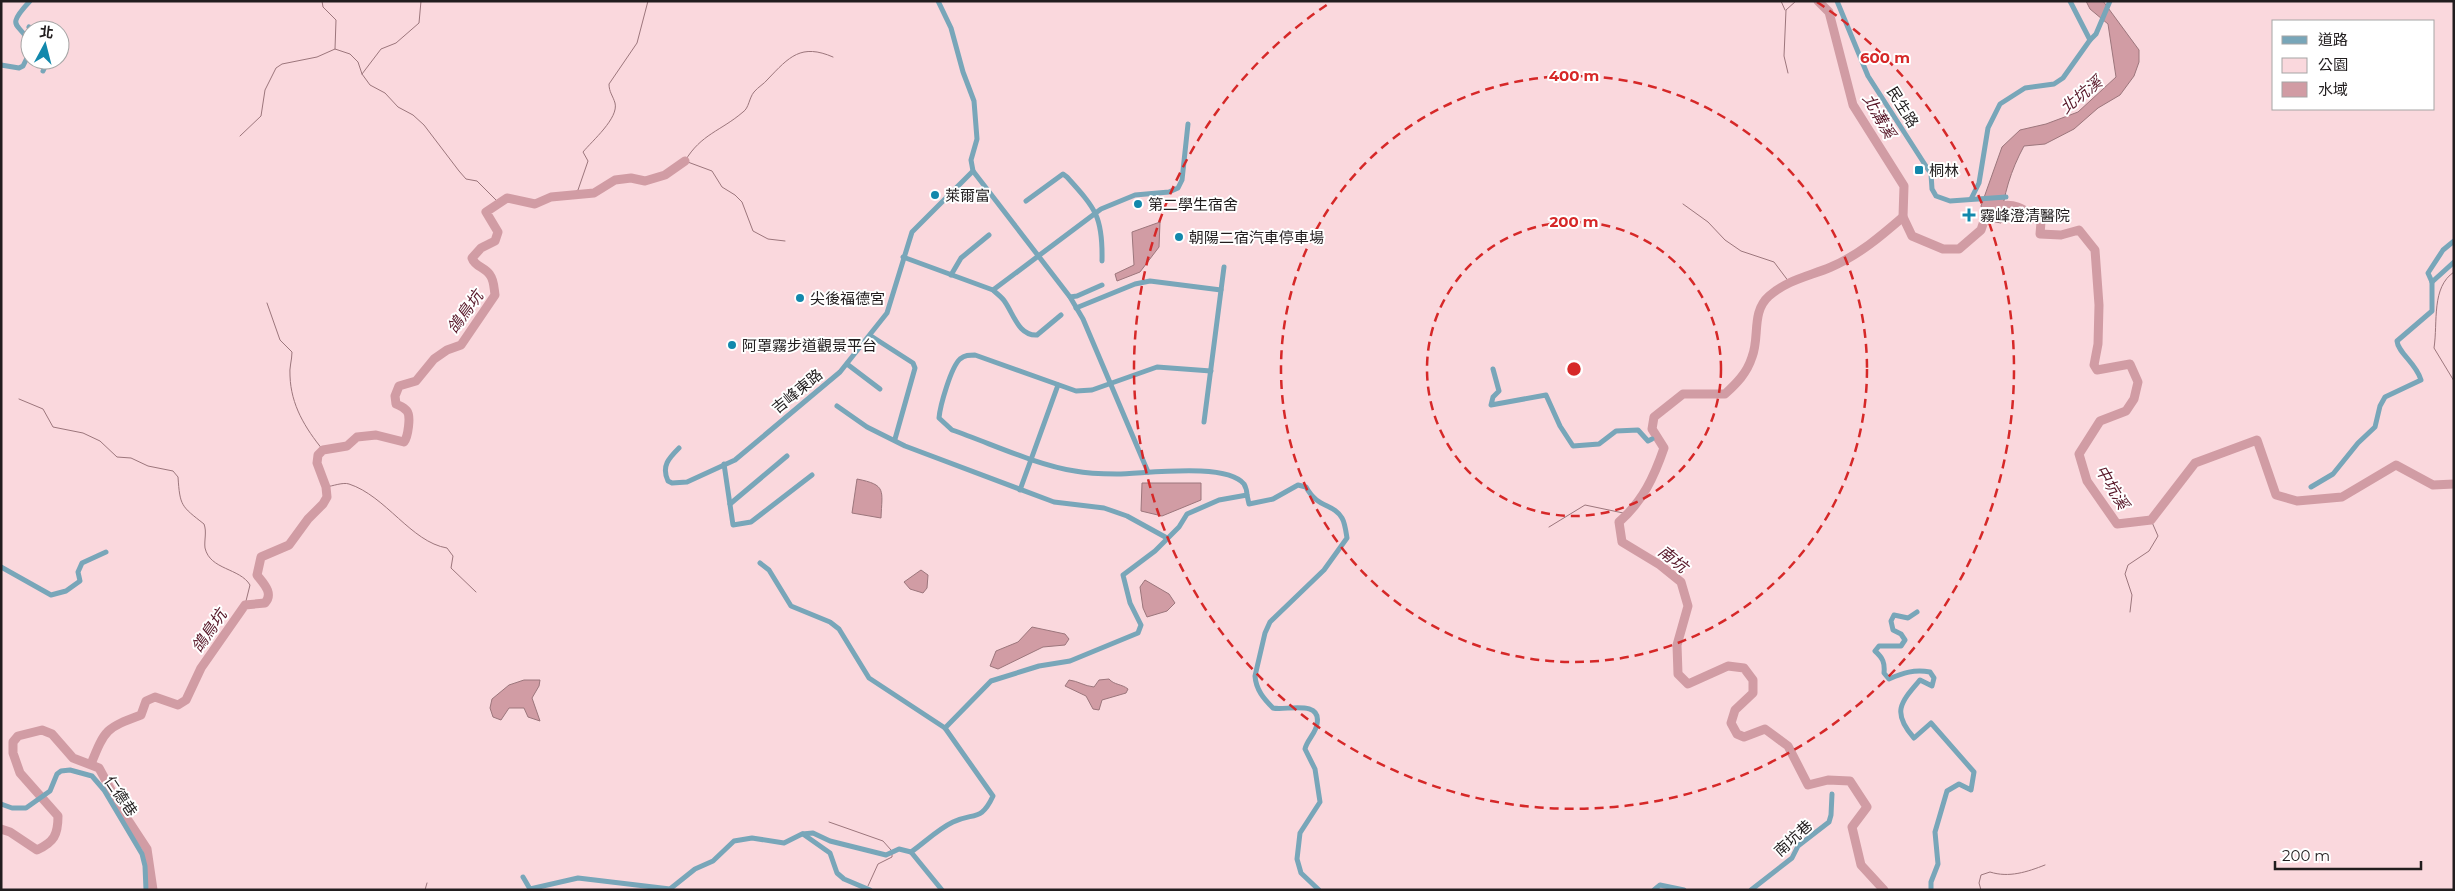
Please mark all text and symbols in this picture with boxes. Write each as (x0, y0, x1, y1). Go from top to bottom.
north arrow (20, 20, 70, 70)
legend (2272, 20, 2435, 110)
text: 北 (39, 22, 55, 42)
text: 道路 (2318, 30, 2348, 49)
text: 600 m (1860, 48, 1910, 67)
text: 公園 (2318, 55, 2348, 74)
text: 400 m (1549, 66, 1599, 85)
water label: 北坑溪 (2056, 71, 2107, 117)
text: 水域 (2318, 80, 2348, 99)
street label: 民生路 (1883, 83, 1923, 131)
water label: 北溝溪 (1859, 90, 1900, 143)
place label: 桐林 (1929, 161, 1959, 180)
marker: 桐林 (1913, 164, 1925, 176)
place label: 萊爾富 (945, 186, 990, 205)
marker: 萊爾富 (929, 189, 941, 201)
place label: 第二學生宿舍 (1148, 195, 1238, 214)
marker: 第二學生宿舍 (1132, 198, 1144, 210)
place label: 霧峰澄清醫院 (1980, 206, 2070, 225)
marker: 霧峰澄清醫院 (1962, 208, 1976, 222)
text: 200 m (1549, 212, 1599, 231)
place label: 朝陽二宿汽車停車場 (1189, 228, 1324, 247)
marker: 朝陽二宿汽車停車場 (1173, 231, 1185, 243)
water label: 鴿鳥坑 (443, 285, 488, 337)
place label: 尖後福德宮 (810, 289, 885, 308)
marker: 尖後福德宮 (794, 292, 806, 304)
place label: 阿罩霧步道觀景平台 (742, 336, 877, 355)
marker: 阿罩霧步道觀景平台 (726, 339, 738, 351)
centre of rings (1565, 360, 1583, 378)
street label: 吉峰東路 (768, 365, 826, 417)
water label: 中坑溪 (2091, 462, 2134, 514)
water label: 南坑 (1655, 542, 1693, 578)
water label: 鴿鳥坑 (187, 604, 232, 656)
street label: 仁德巷 (101, 772, 141, 820)
street label: 南坑巷 (1770, 816, 1816, 860)
scale bar (2275, 838, 2421, 870)
text: 200 m (2282, 846, 2330, 865)

